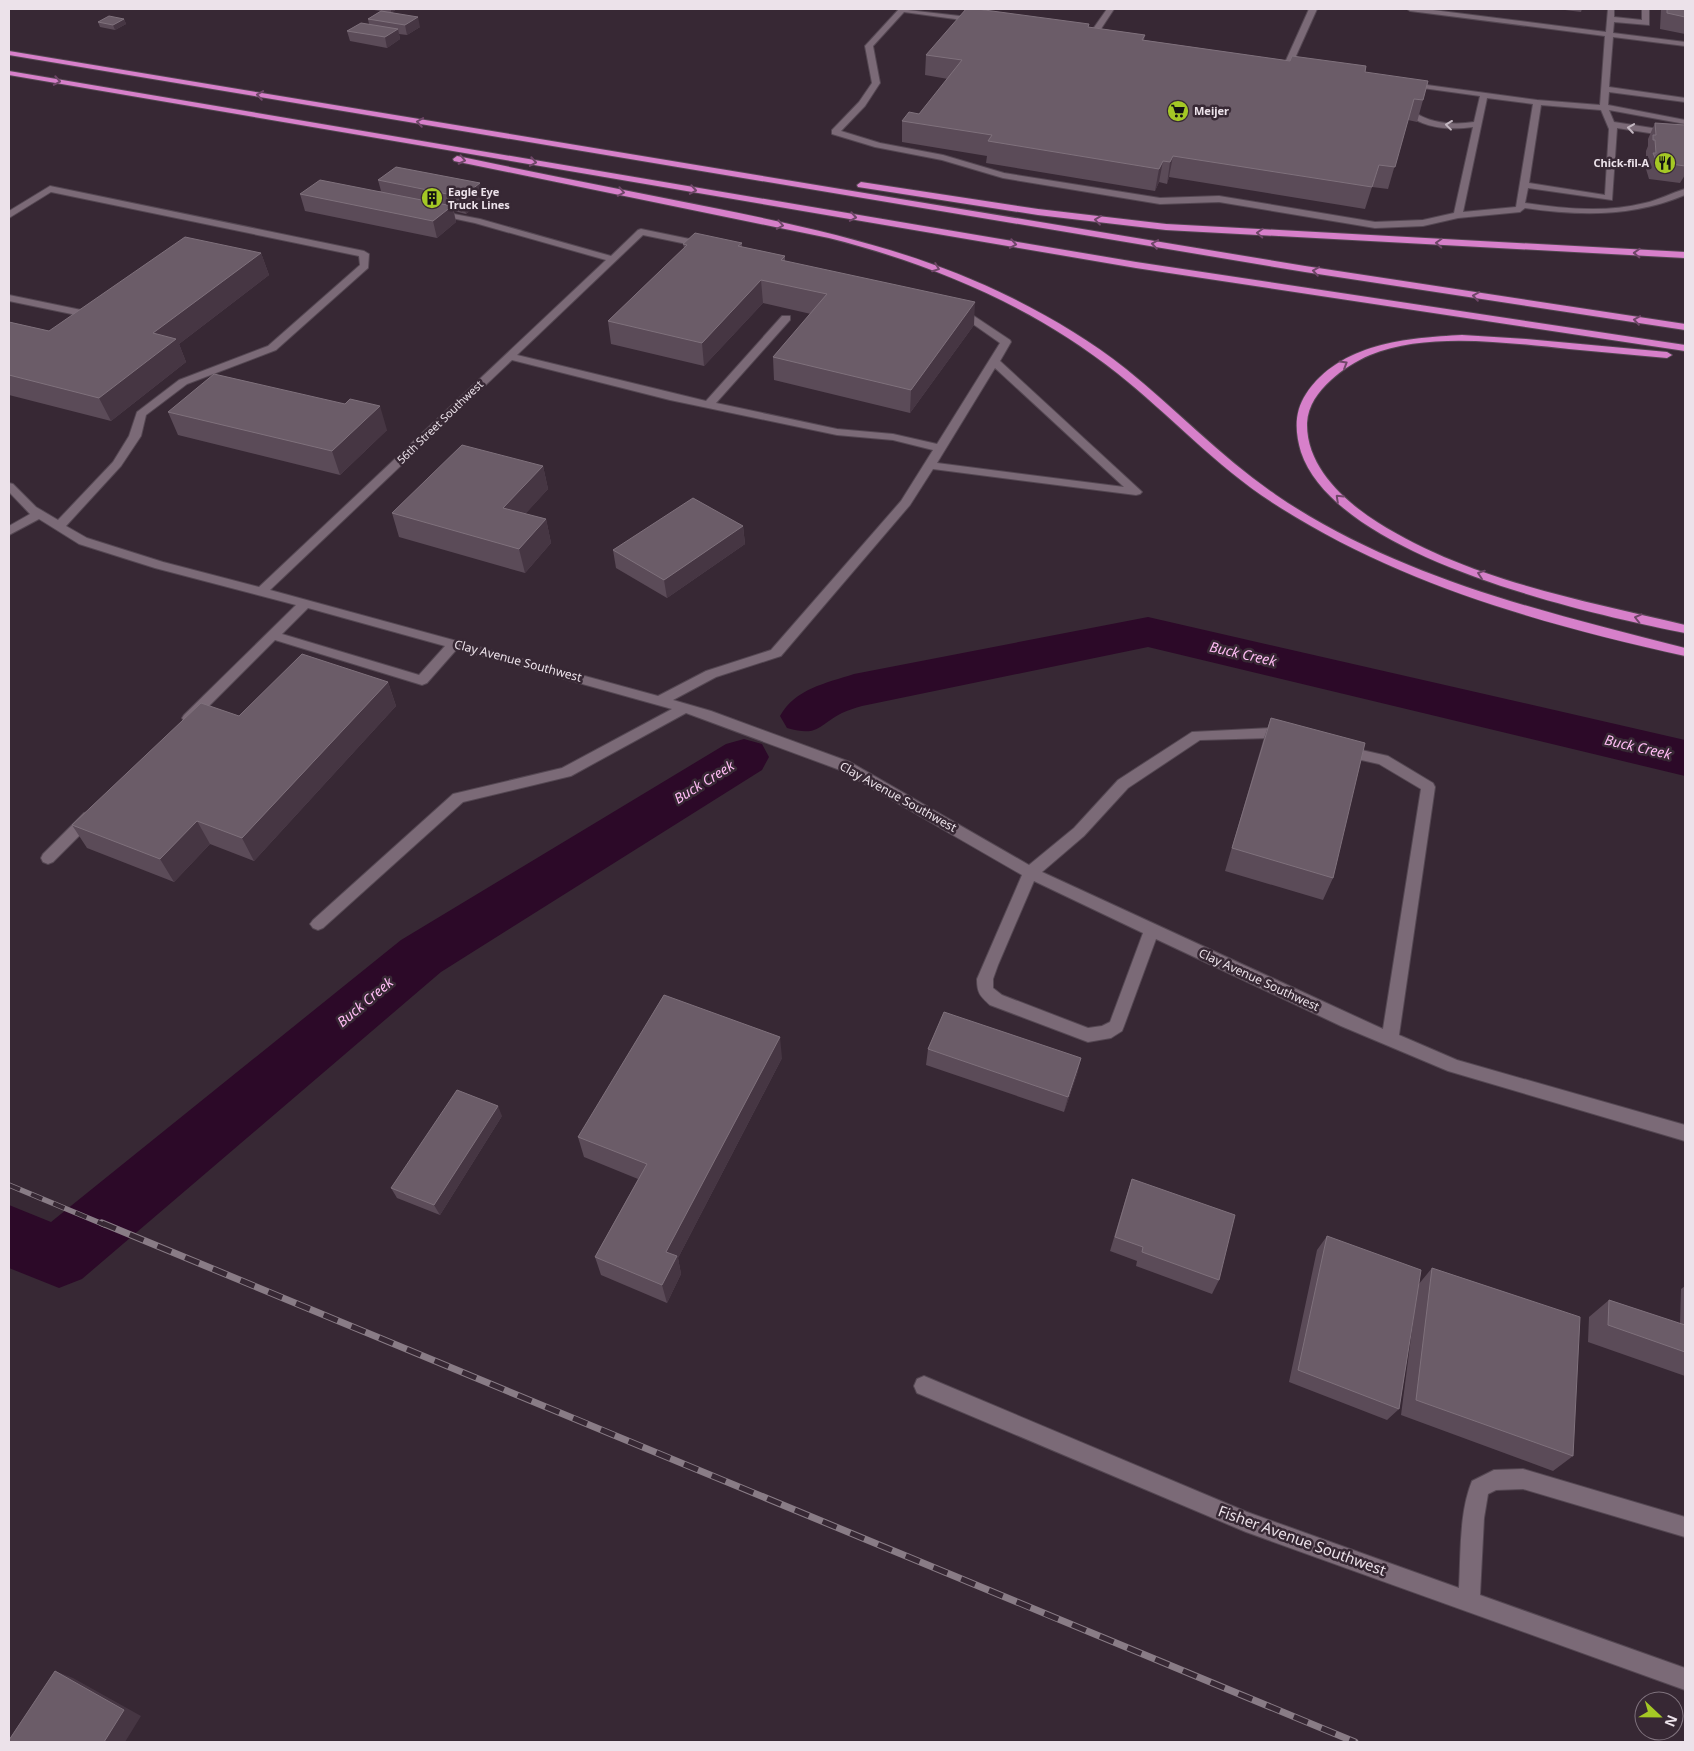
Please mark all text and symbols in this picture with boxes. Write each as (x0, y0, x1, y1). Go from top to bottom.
one-way arrow (52, 76, 61, 86)
one-way arrow (255, 91, 264, 101)
supermarket icon: Meijer (1166, 99, 1190, 123)
place label: Meijer (1194, 103, 1229, 118)
one-way arrow (416, 117, 424, 128)
one-way arrow (1445, 120, 1453, 130)
one-way arrow (1627, 124, 1635, 134)
restaurant icon: Chick-fil-A (1653, 151, 1677, 175)
one-way arrow (457, 155, 466, 165)
place label: Chick-fil-A (1594, 155, 1649, 170)
one-way arrow (528, 157, 537, 167)
place label: Eagle Eye Truck Lines (448, 184, 510, 212)
one-way arrow (688, 184, 697, 194)
building icon: Eagle Eye Truck Lines (420, 186, 444, 210)
one-way arrow (617, 187, 625, 197)
one-way arrow (848, 212, 857, 222)
one-way arrow (1093, 215, 1101, 226)
one-way arrow (776, 219, 785, 229)
one-way arrow (1255, 228, 1263, 239)
one-way arrow (1435, 237, 1443, 248)
one-way arrow (1009, 239, 1017, 249)
one-way arrow (1151, 240, 1160, 250)
one-way arrow (1632, 248, 1640, 258)
one-way arrow (932, 263, 940, 273)
one-way arrow (1311, 266, 1319, 277)
one-way arrow (1472, 291, 1480, 302)
one-way arrow (1633, 315, 1641, 325)
one-way arrow (1339, 360, 1348, 370)
street label: 56th Street Southwest (393, 377, 486, 467)
one-way arrow (1336, 495, 1345, 504)
one-way arrow (1478, 570, 1486, 580)
one-way arrow (1634, 613, 1642, 623)
street label: Clay Avenue Southwest (453, 635, 584, 686)
water label: Buck Creek (1208, 637, 1279, 671)
water label: Buck Creek (1603, 730, 1674, 764)
water label: Buck Creek (670, 755, 738, 808)
street label: Clay Avenue Southwest (837, 757, 960, 836)
street label: Clay Avenue Southwest (1196, 944, 1323, 1015)
water label: Buck Creek (333, 972, 398, 1031)
street label: Fisher Avenue Southwest (1216, 1500, 1390, 1580)
north arrow (1634, 1691, 1684, 1741)
text: N (1661, 1712, 1682, 1730)

